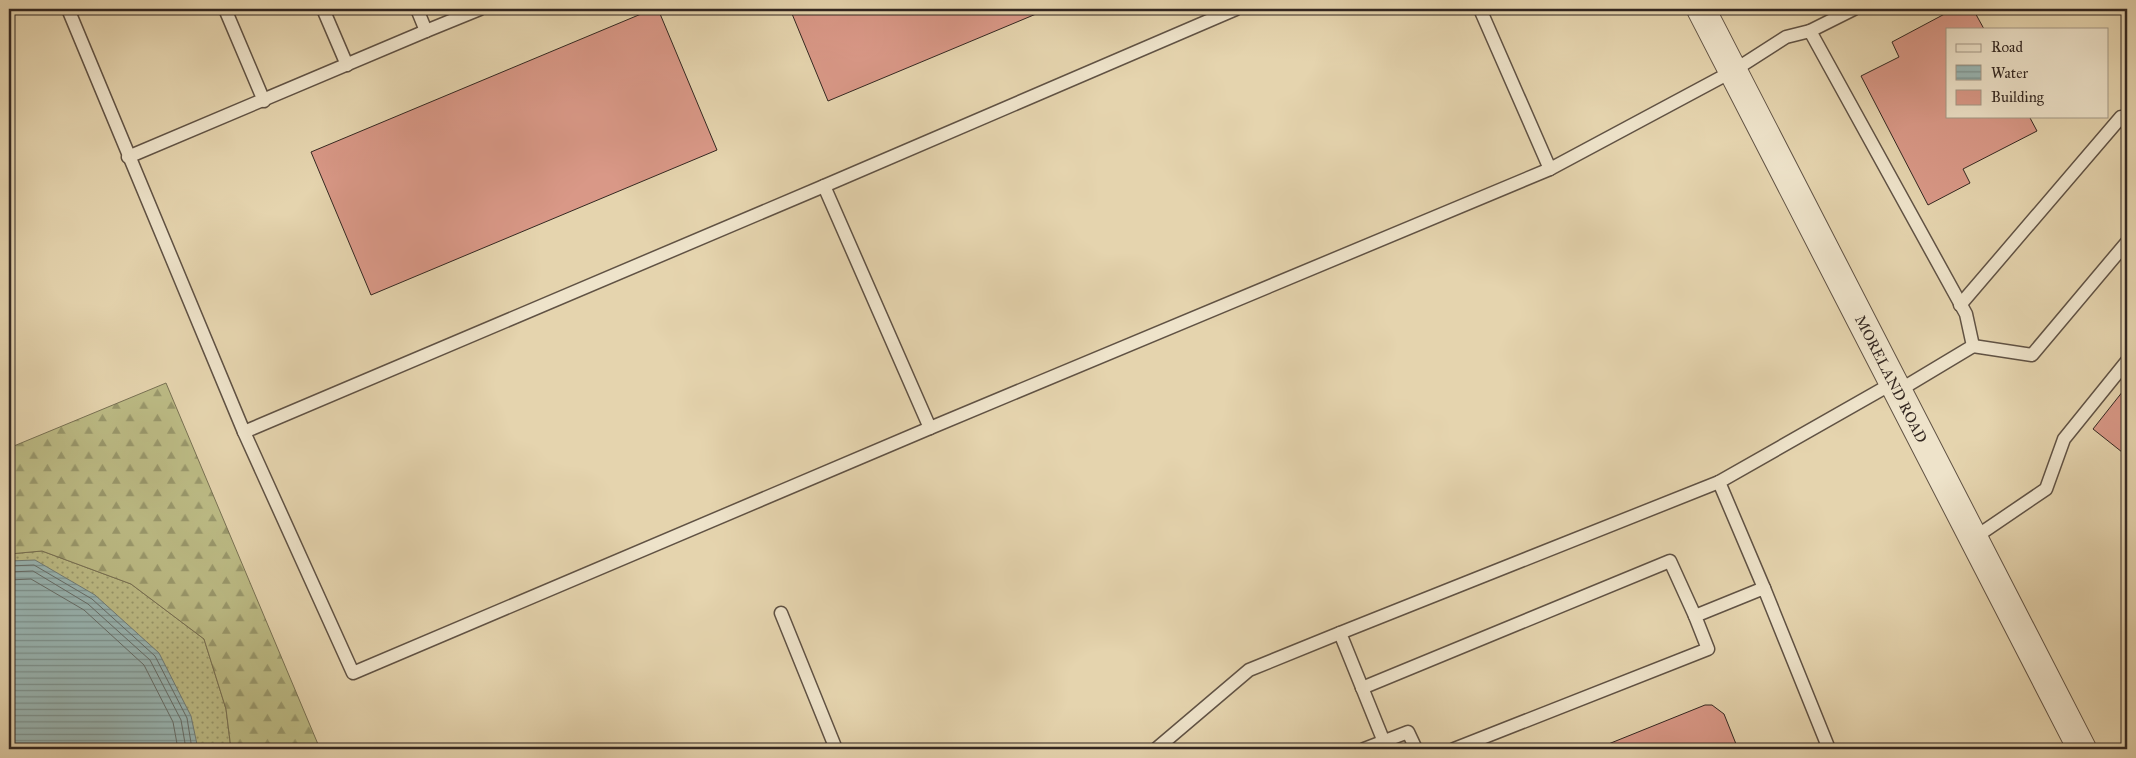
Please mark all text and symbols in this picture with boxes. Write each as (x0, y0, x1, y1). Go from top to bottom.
legend (1946, 28, 2108, 118)
text: Road (1991, 38, 2023, 56)
text: Water (1991, 64, 2028, 82)
text: Building (1991, 88, 2045, 106)
street label: MORELAND ROAD (1851, 312, 1931, 446)

